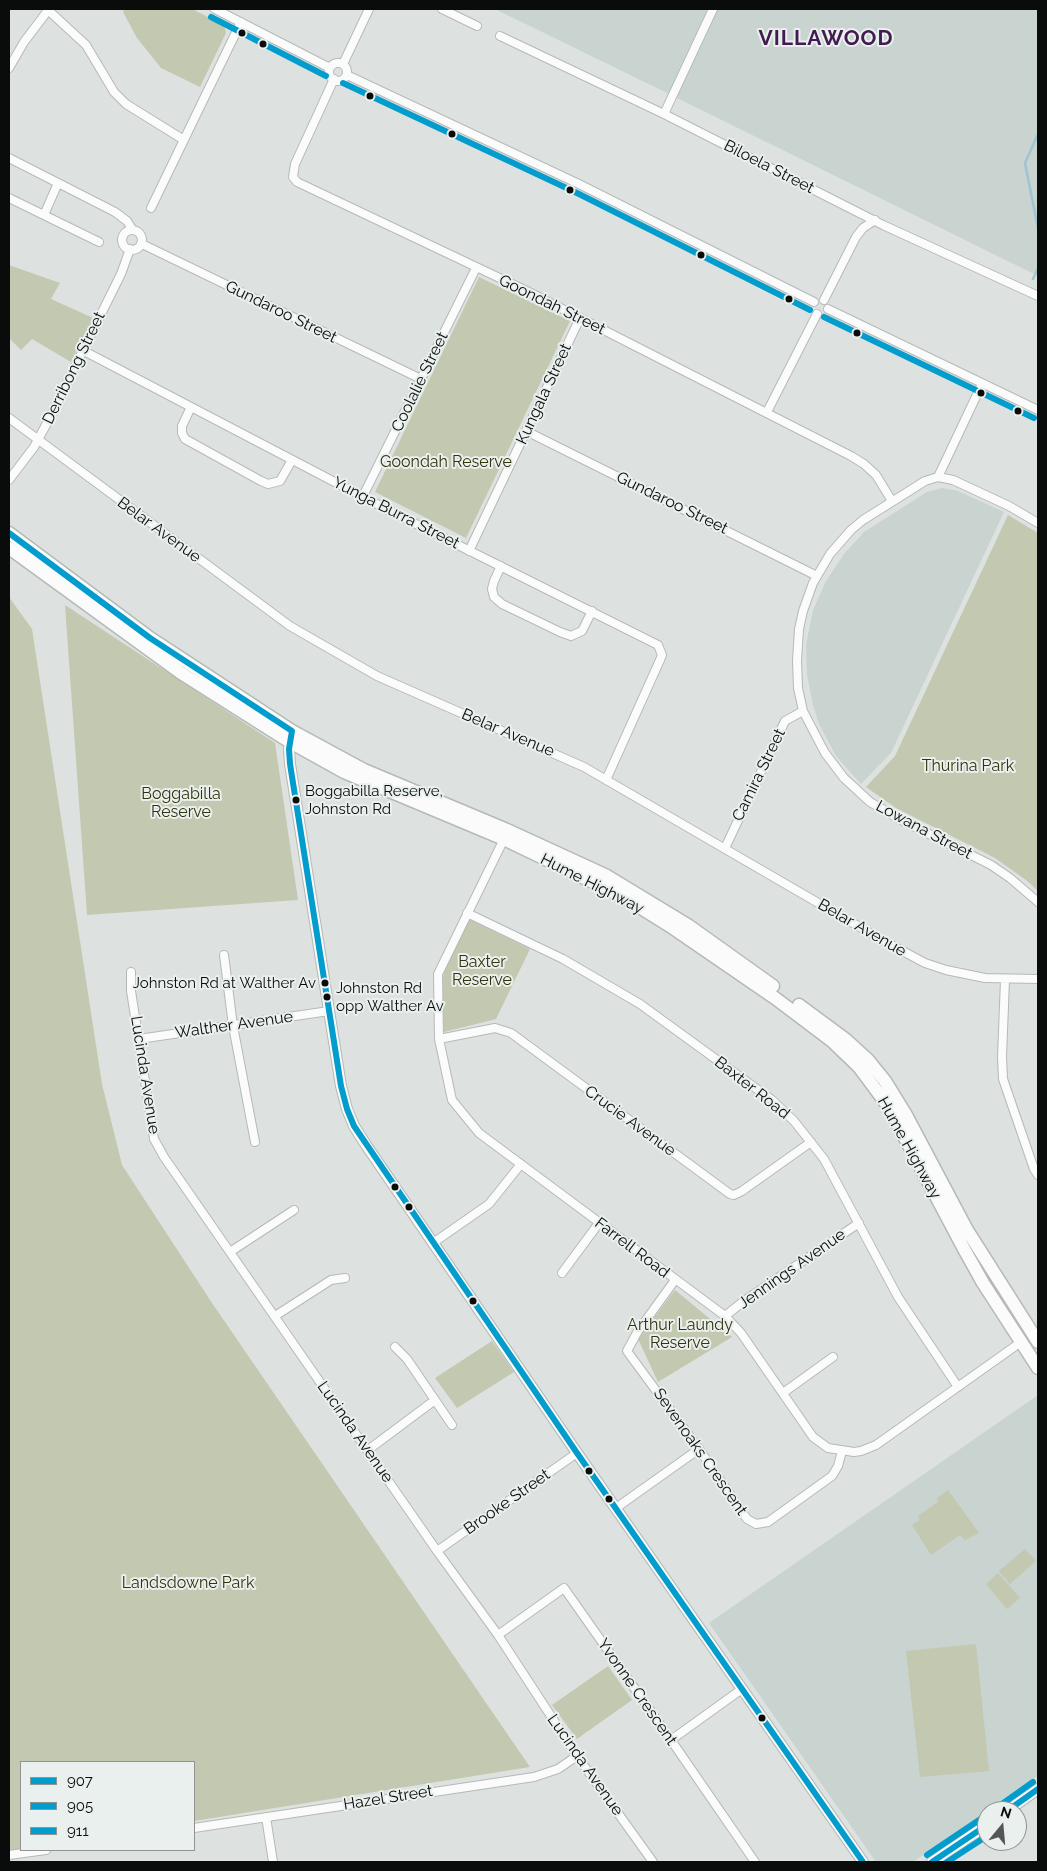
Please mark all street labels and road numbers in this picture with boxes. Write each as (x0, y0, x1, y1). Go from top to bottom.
street label: Biloela Street (721, 136, 817, 198)
street label: Goondah Street (496, 271, 608, 339)
street label: Gundaroo Street (222, 277, 340, 347)
street label: Derribong Street (38, 309, 110, 427)
street label: Coolalie Street (388, 329, 452, 435)
street label: Kungala Street (512, 341, 576, 447)
street label: Gundaroo Street (613, 468, 731, 538)
street label: Yunga Burra Street (330, 473, 462, 553)
street label: Belar Avenue (113, 493, 205, 567)
street label: Belar Avenue (459, 705, 557, 761)
street label: Camira Street (728, 726, 790, 824)
street label: Lowana Street (873, 797, 975, 863)
street label: Hume Highway (537, 850, 647, 918)
street label: Belar Avenue (814, 895, 910, 961)
street label: Walther Avenue (174, 1007, 294, 1043)
street label: Lucinda Avenue (126, 1015, 164, 1135)
street label: Baxter Road (711, 1053, 793, 1123)
street label: Crucie Avenue (581, 1081, 679, 1161)
street label: Hume Highway (873, 1094, 945, 1202)
street label: Farrell Road (591, 1214, 673, 1282)
street label: Jennings Avenue (735, 1225, 849, 1313)
street label: Lucinda Avenue (313, 1378, 397, 1486)
street label: Sevenoaks Crescent (649, 1385, 751, 1519)
street label: Brooke Street (460, 1465, 554, 1539)
street label: Yvonne Crescent (593, 1635, 681, 1749)
street label: Lucinda Avenue (543, 1711, 627, 1819)
street label: Hazel Street (342, 1781, 434, 1815)

